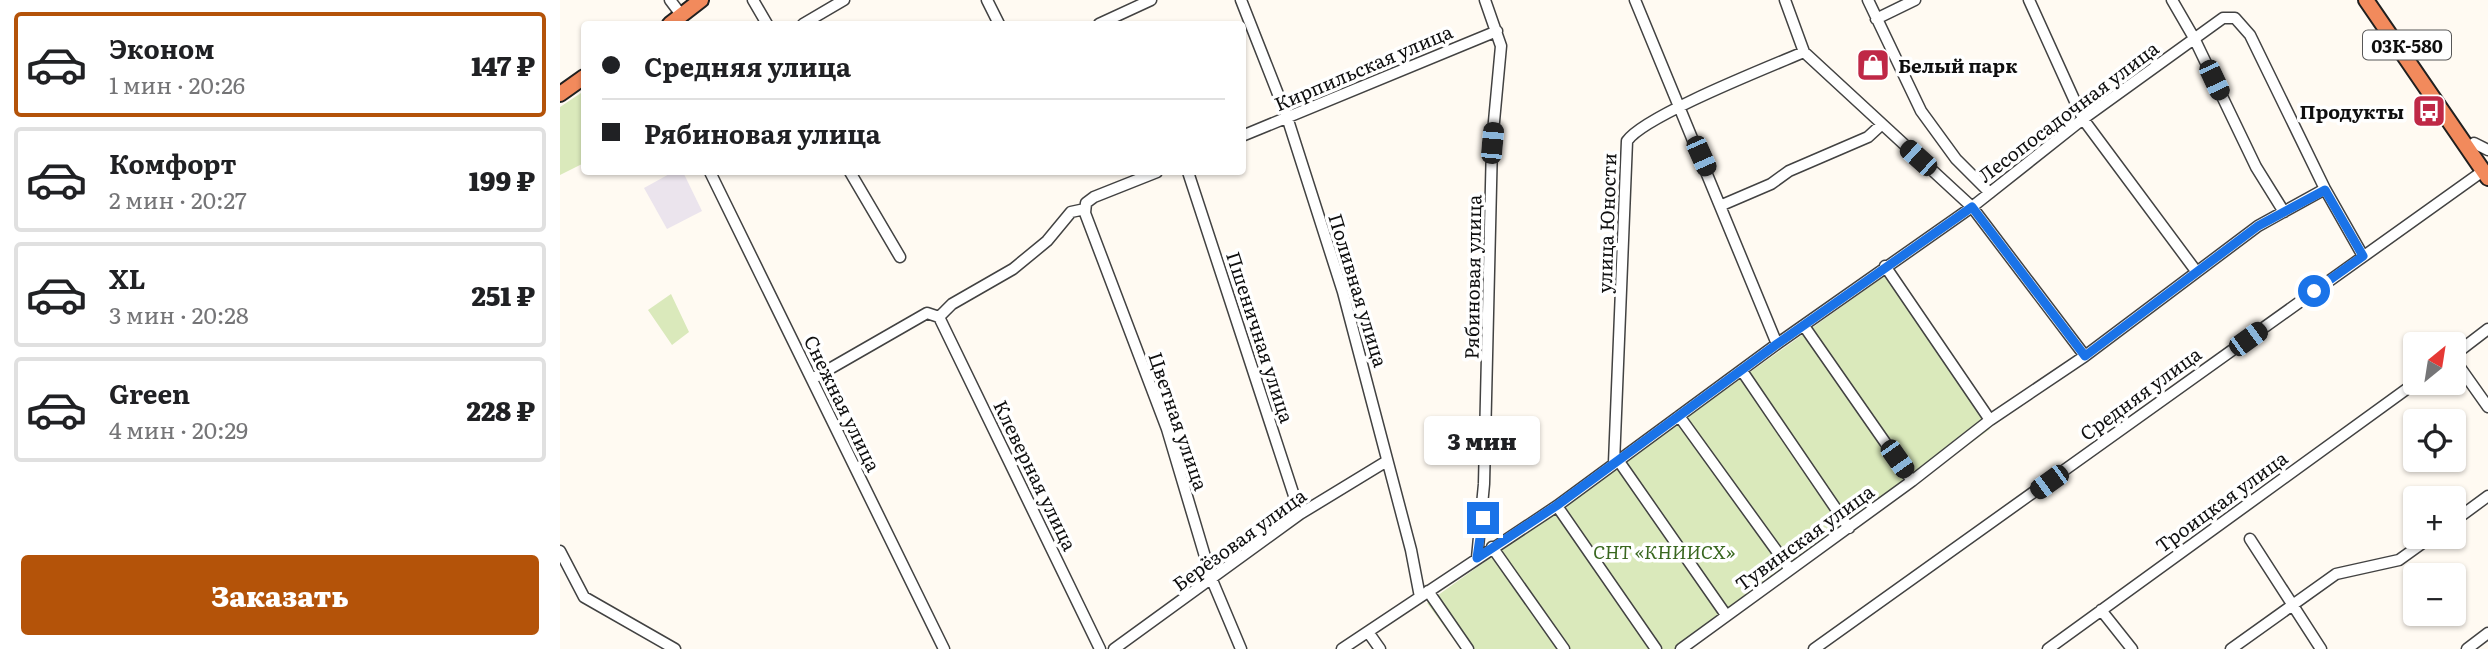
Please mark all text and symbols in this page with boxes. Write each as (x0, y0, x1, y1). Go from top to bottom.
street label: Кирпильская улица (1270, 16, 1457, 117)
text: Эконом (109, 28, 214, 67)
road number: 03К-580 (2363, 31, 2451, 60)
icon: car (25, 33, 88, 96)
street label: Лесопосадочная улица (1972, 33, 2165, 188)
text: 147 ₽ (471, 45, 535, 84)
text: Средняя улица (644, 46, 851, 85)
shop icon: Белый парк (1854, 46, 1892, 84)
place label: Белый парк (1898, 51, 2018, 79)
car (2196, 57, 2233, 103)
text: 1 мин · 20:26 (109, 67, 245, 101)
bus stop icon: Продукты (2410, 92, 2448, 130)
place label: Продукты (2300, 97, 2404, 125)
text: Рябиновая улица (644, 113, 881, 152)
car (1480, 121, 1505, 165)
car (1683, 133, 1720, 179)
car (1896, 136, 1941, 180)
text: Комфорт (109, 143, 236, 182)
icon: car (25, 148, 88, 211)
street label: улица Юности (1590, 152, 1622, 294)
text: 199 ₽ (469, 160, 535, 199)
text: 2 мин · 20:27 (109, 182, 247, 216)
street label: Рябиновая улица (1457, 194, 1487, 360)
street label: Поливная улица (1322, 210, 1396, 371)
street label: Пшеничная улица (1220, 248, 1302, 427)
text: XL (109, 258, 146, 297)
icon: car (25, 263, 88, 326)
text: 251 ₽ (471, 275, 535, 314)
route start (2298, 275, 2330, 307)
text: 3 мин · 20:28 (109, 297, 249, 331)
car (2225, 318, 2272, 360)
street label: Снежная улица (798, 330, 889, 477)
north arrow (2403, 332, 2466, 396)
map controls (2403, 332, 2466, 626)
street label: Средняя улица (2073, 339, 2207, 447)
street label: Цветная улица (1142, 348, 1216, 495)
text: Green (109, 373, 190, 412)
icon: car (25, 378, 88, 441)
text: 228 ₽ (466, 390, 535, 429)
street label: Клеверная улица (987, 395, 1085, 556)
button: locate (2403, 409, 2466, 472)
text: 4 мин · 20:29 (109, 412, 248, 446)
callout: 3 мин (1425, 416, 1541, 466)
text: 3 мин (1447, 423, 1517, 457)
car (1877, 436, 1918, 482)
street label: Троицкая улица (2149, 443, 2293, 559)
car (2026, 461, 2073, 503)
street label: Тувинская улица (1729, 477, 1880, 597)
street label: Берёзовая улица (1166, 480, 1312, 597)
button: + (2403, 486, 2466, 549)
route end (1467, 502, 1499, 534)
park label: СНТ «КНИИСХ» (1593, 537, 1735, 565)
button: Заказать (21, 555, 539, 635)
button: − (2403, 563, 2466, 626)

